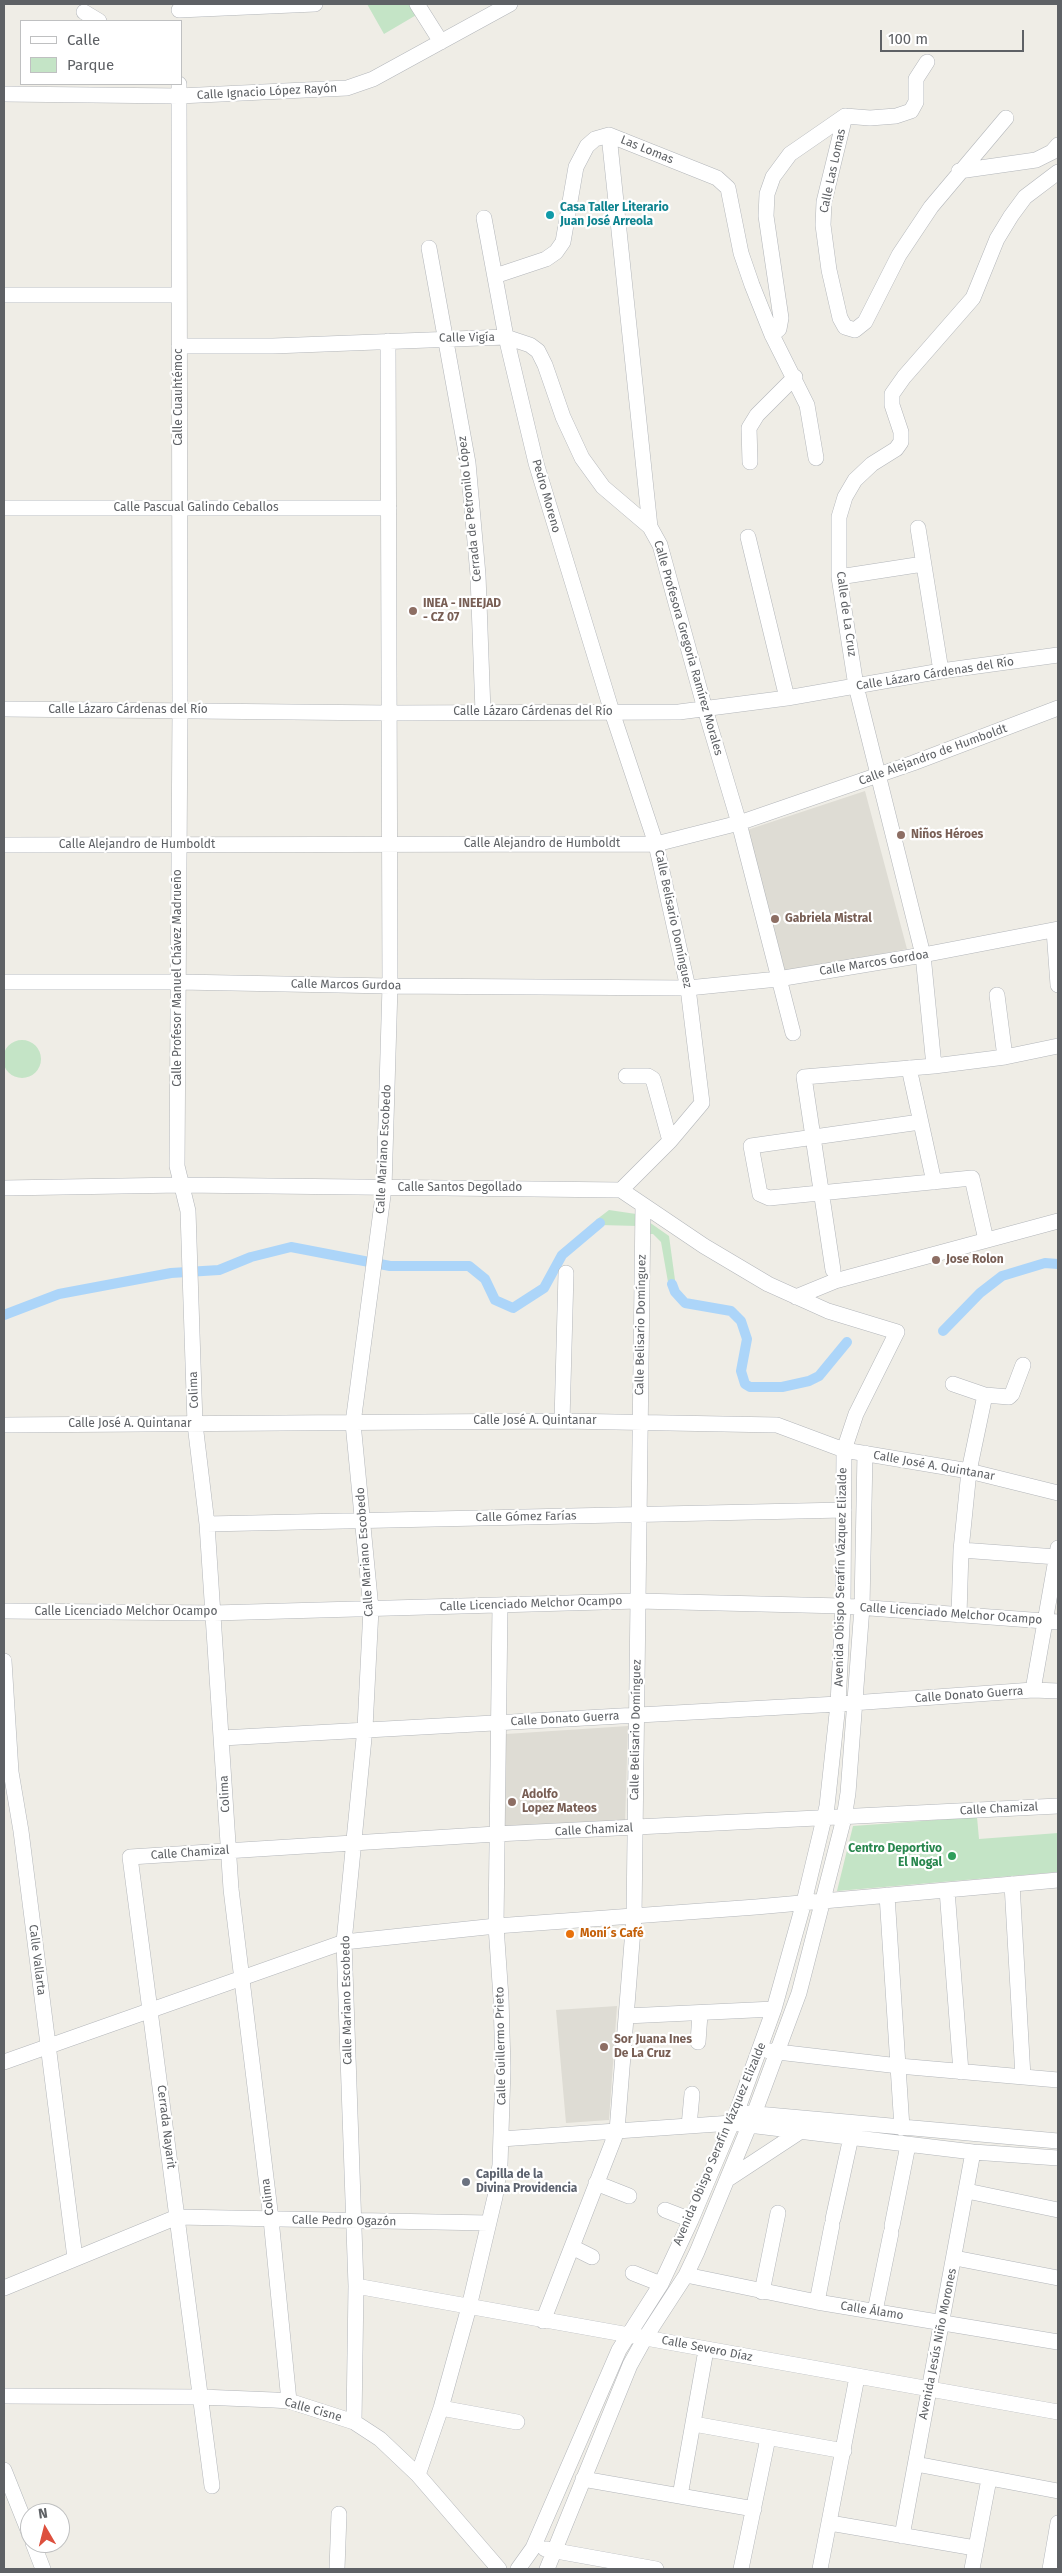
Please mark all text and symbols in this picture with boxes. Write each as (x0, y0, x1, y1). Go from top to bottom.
legend (20, 20, 182, 85)
scale bar (882, 20, 1026, 52)
text: 100 m (888, 30, 928, 48)
text: Calle (67, 31, 100, 49)
text: Parque (67, 56, 114, 74)
street label: Calle Ignacio López Rayón (197, 81, 337, 103)
street label: Calle Las Lomas (817, 128, 849, 214)
street label: Las Lomas (618, 133, 676, 167)
place label: Casa Taller Literario Juan José Arreola (560, 201, 669, 229)
marker: Casa Taller Literario Juan José Arreola (544, 209, 556, 221)
street label: Calle Vigía (439, 330, 495, 346)
street label: Calle Cuauhtémoc (172, 348, 186, 446)
street label: Cerrada de Petronilo López (455, 435, 485, 583)
street label: Pedro Moreno (529, 457, 563, 535)
street label: Calle Pascual Galindo Ceballos (113, 501, 279, 515)
street label: Calle Profesora Gregoria Ramírez Morales (650, 539, 726, 757)
street label: Calle de La Cruz (833, 571, 859, 657)
place label: INEA - INEEJAD - CZ 07 (423, 597, 501, 625)
marker: INEA - INEEJAD - CZ 07 (407, 605, 419, 617)
street label: Calle Lázaro Cárdenas del Río (855, 654, 1015, 694)
street label: Calle Lázaro Cárdenas del Río (48, 703, 208, 717)
street label: Calle Lázaro Cárdenas del Río (453, 705, 613, 719)
street label: Calle Alejandro de Humboldt (857, 721, 1009, 789)
place label: Niños Héroes (911, 828, 983, 842)
marker: Niños Héroes (895, 829, 907, 841)
street label: Calle Alejandro de Humboldt (464, 837, 620, 851)
street label: Calle Alejandro de Humboldt (59, 838, 215, 852)
street label: Calle Belisario Domínguez (651, 849, 695, 989)
street label: Calle Profesor Manuel Chávez Madrueño (171, 869, 185, 1087)
place label: Gabriela Mistral (785, 912, 872, 926)
marker: Gabriela Mistral (769, 913, 781, 925)
street label: Calle Marcos Gordoa (818, 947, 930, 979)
street label: Calle Marcos Gurdoa (291, 977, 401, 993)
street label: Calle Mariano Escobedo (373, 1084, 395, 1214)
street label: Calle Santos Degollado (398, 1181, 522, 1195)
place label: Jose Rolon (946, 1253, 1004, 1267)
street label: Calle Belisario Domínguez (633, 1254, 649, 1396)
marker: Jose Rolon (930, 1254, 942, 1266)
street label: Colima (186, 1371, 202, 1409)
street label: Calle José A. Quintanar (473, 1414, 597, 1428)
street label: Calle José A. Quintanar (68, 1417, 192, 1431)
street label: Calle José A. Quintanar (872, 1448, 996, 1484)
street label: Avenida Obispo Serafín Vázquez Elizalde (832, 1467, 850, 1687)
street label: Calle Mariano Escobedo (353, 1487, 377, 1617)
street label: Calle Gómez Farías (475, 1509, 577, 1525)
street label: Calle Licenciado Melchor Ocampo (439, 1594, 623, 1614)
street label: Calle Licenciado Melchor Ocampo (859, 1600, 1043, 1628)
street label: Calle Licenciado Melchor Ocampo (35, 1605, 217, 1619)
street label: Calle Belisario Domínguez (628, 1659, 644, 1801)
street label: Calle Donato Guerra (914, 1684, 1024, 1706)
street label: Calle Donato Guerra (510, 1709, 620, 1729)
street label: Colima (217, 1775, 233, 1813)
place label: Adolfo Lopez Mateos (522, 1788, 597, 1816)
marker: Adolfo Lopez Mateos (506, 1796, 518, 1808)
street label: Calle Chamizal (959, 1800, 1039, 1818)
street label: Calle Chamizal (554, 1821, 634, 1839)
place label: Centro Deportivo El Nogal (848, 1842, 942, 1870)
street label: Calle Chamizal (150, 1843, 230, 1863)
marker: Centro Deportivo El Nogal (946, 1850, 958, 1862)
street label: Calle Vallarta (26, 1924, 48, 1996)
place label: Moni´s Café (580, 1927, 644, 1941)
marker: Moni´s Café (564, 1928, 576, 1940)
street label: Calle Mariano Escobedo (339, 1935, 355, 2065)
street label: Calle Guillermo Prieto (493, 1987, 509, 2105)
place label: Sor Juana Ines De La Cruz (614, 2033, 692, 2061)
street label: Avenida Obispo Serafín Vázquez Elizalde (671, 2040, 769, 2248)
marker: Sor Juana Ines De La Cruz (598, 2041, 610, 2053)
street label: Cerrada Nayarit (154, 2084, 178, 2170)
place label: Capilla de la Divina Providencia (476, 2168, 577, 2196)
marker: Capilla de la Divina Providencia (460, 2176, 472, 2188)
street label: Colima (259, 2178, 277, 2216)
street label: Calle Pedro Ogazón (292, 2213, 396, 2229)
street label: Avenida Jesús Niño Morones (916, 2267, 960, 2421)
street label: Calle Álamo (839, 2299, 905, 2323)
street label: Calle Severo Díaz (660, 2333, 754, 2365)
street label: Calle Cisne (283, 2395, 343, 2425)
north arrow (20, 2503, 70, 2553)
text: N (37, 2505, 49, 2523)

